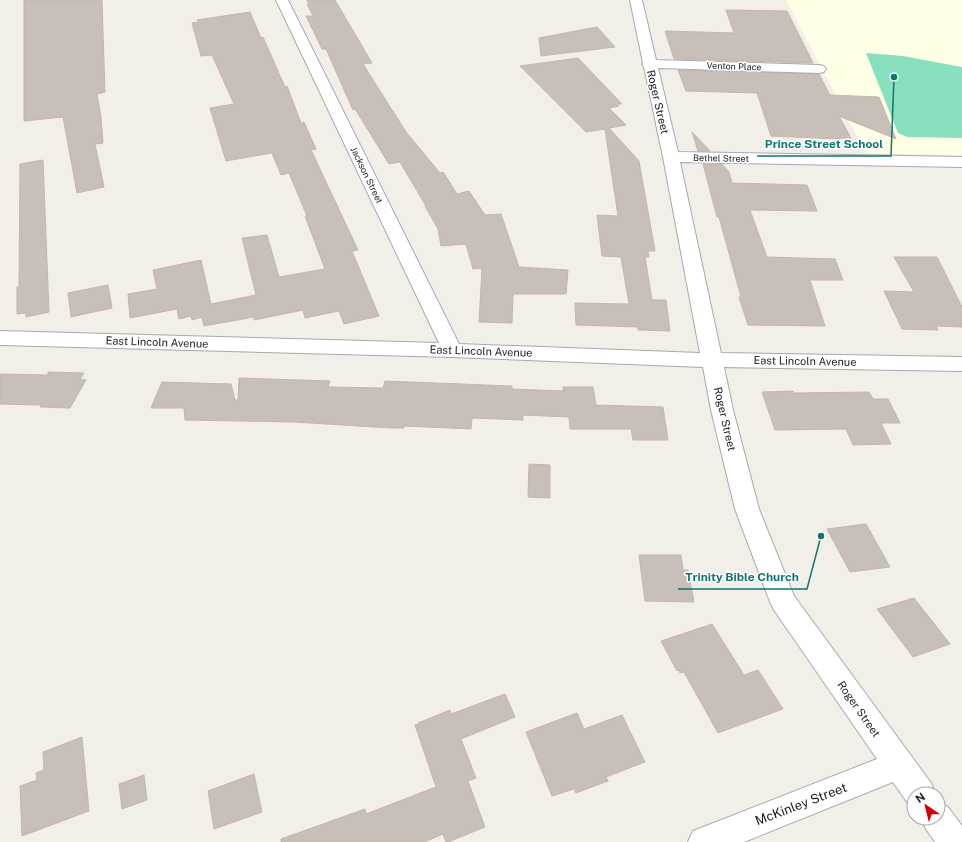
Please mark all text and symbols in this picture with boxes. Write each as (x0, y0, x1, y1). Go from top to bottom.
street label: Venton Place (706, 60, 762, 72)
street label: Roger Street (645, 69, 671, 135)
callout: Prince Street School (757, 132, 891, 156)
text: Prince Street School (765, 137, 883, 151)
street label: Jackson Street (349, 145, 386, 206)
street label: Bethel Street (693, 152, 750, 164)
street label: East Lincoln Avenue (105, 334, 209, 350)
street label: East Lincoln Avenue (429, 343, 533, 359)
street label: East Lincoln Avenue (753, 354, 857, 368)
street label: Roger Street (712, 386, 738, 452)
callout: Trinity Bible Church (678, 565, 807, 589)
text: Trinity Bible Church (685, 570, 799, 584)
street label: Roger Street (835, 679, 883, 739)
street label: McKinley Street (753, 780, 849, 828)
north arrow (906, 786, 946, 826)
text: N (913, 790, 927, 805)

